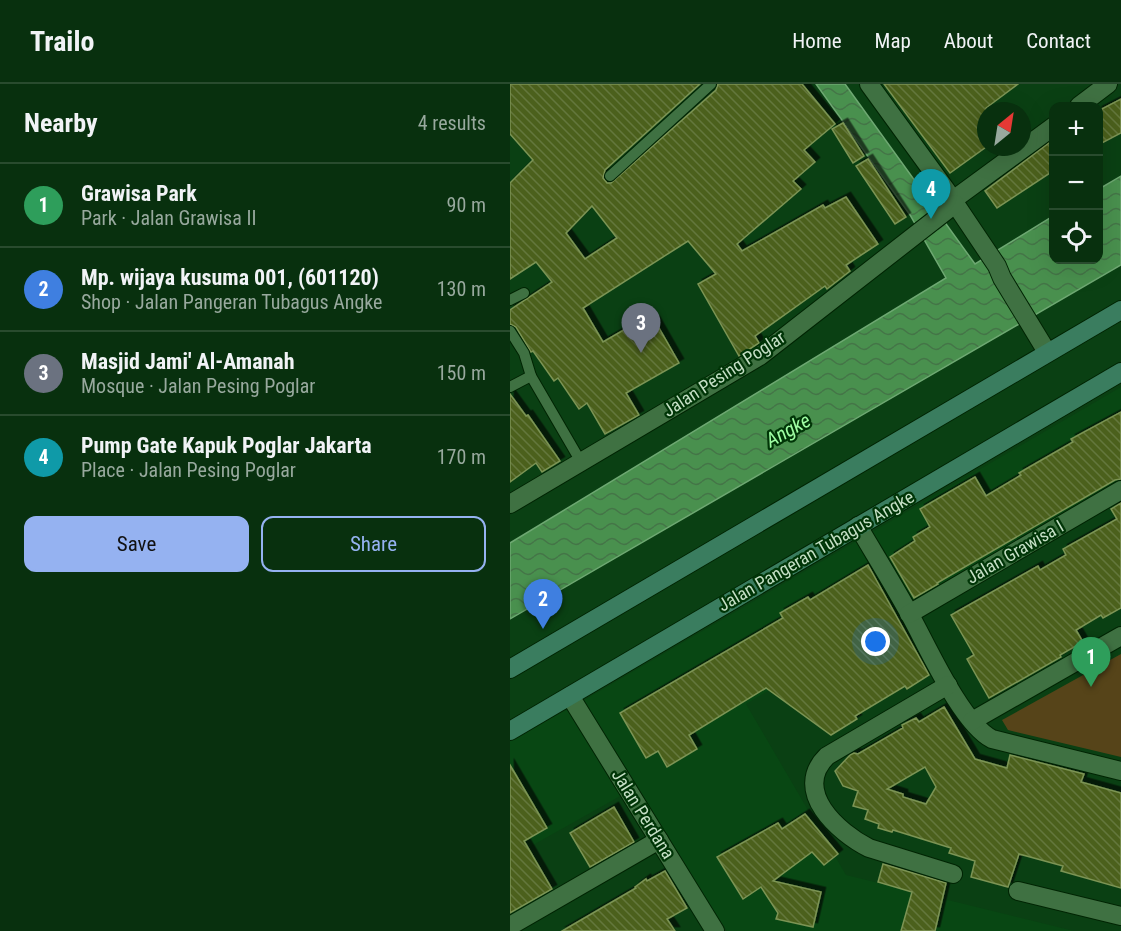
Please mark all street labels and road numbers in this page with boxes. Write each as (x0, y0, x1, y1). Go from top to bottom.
street label: Jalan Pesing Poglar (659, 326, 789, 421)
street label: Jalan Pangeran Tubagus Angke (714, 486, 917, 615)
street label: Jalan Grawisa I (962, 515, 1067, 588)
street label: Jalan Perdana (608, 765, 679, 862)

